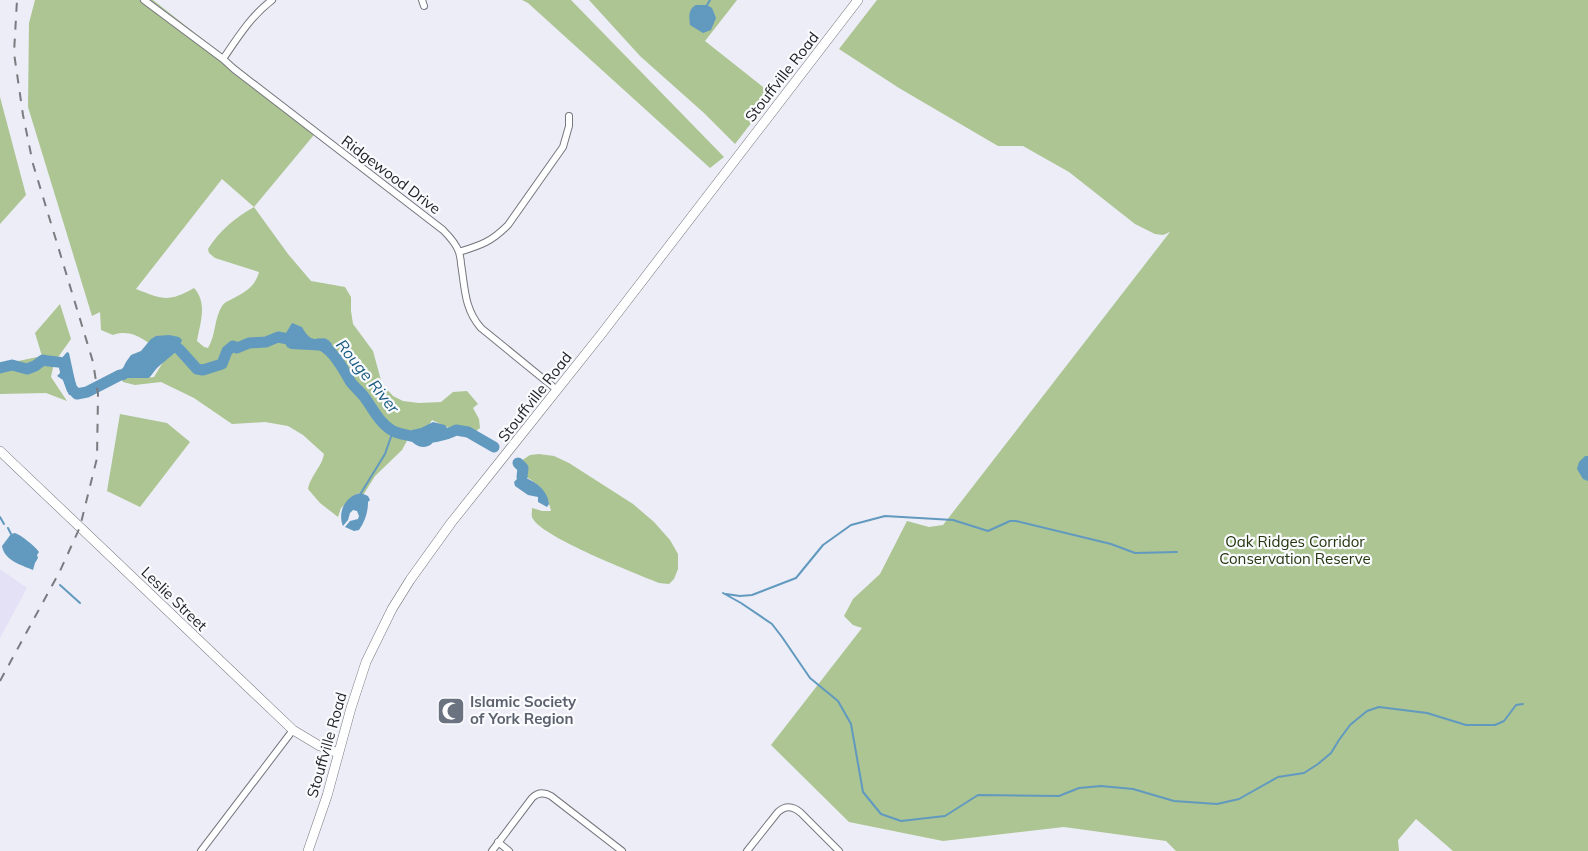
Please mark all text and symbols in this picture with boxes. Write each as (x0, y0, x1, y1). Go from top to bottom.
street label: Stouffville Road (741, 28, 823, 125)
street label: Ridgewood Drive (338, 131, 445, 218)
water label: Rouge River (332, 335, 405, 418)
street label: Stouffville Road (494, 348, 576, 445)
park label: Oak Ridges Corridor Conservation Reserve (1219, 532, 1371, 568)
street label: Leslie Street (137, 562, 211, 635)
street label: Stouffville Road (302, 690, 351, 800)
place label: Islamic Society of York Region (470, 692, 577, 728)
mosque icon: Islamic Society of York Region (436, 696, 466, 726)

